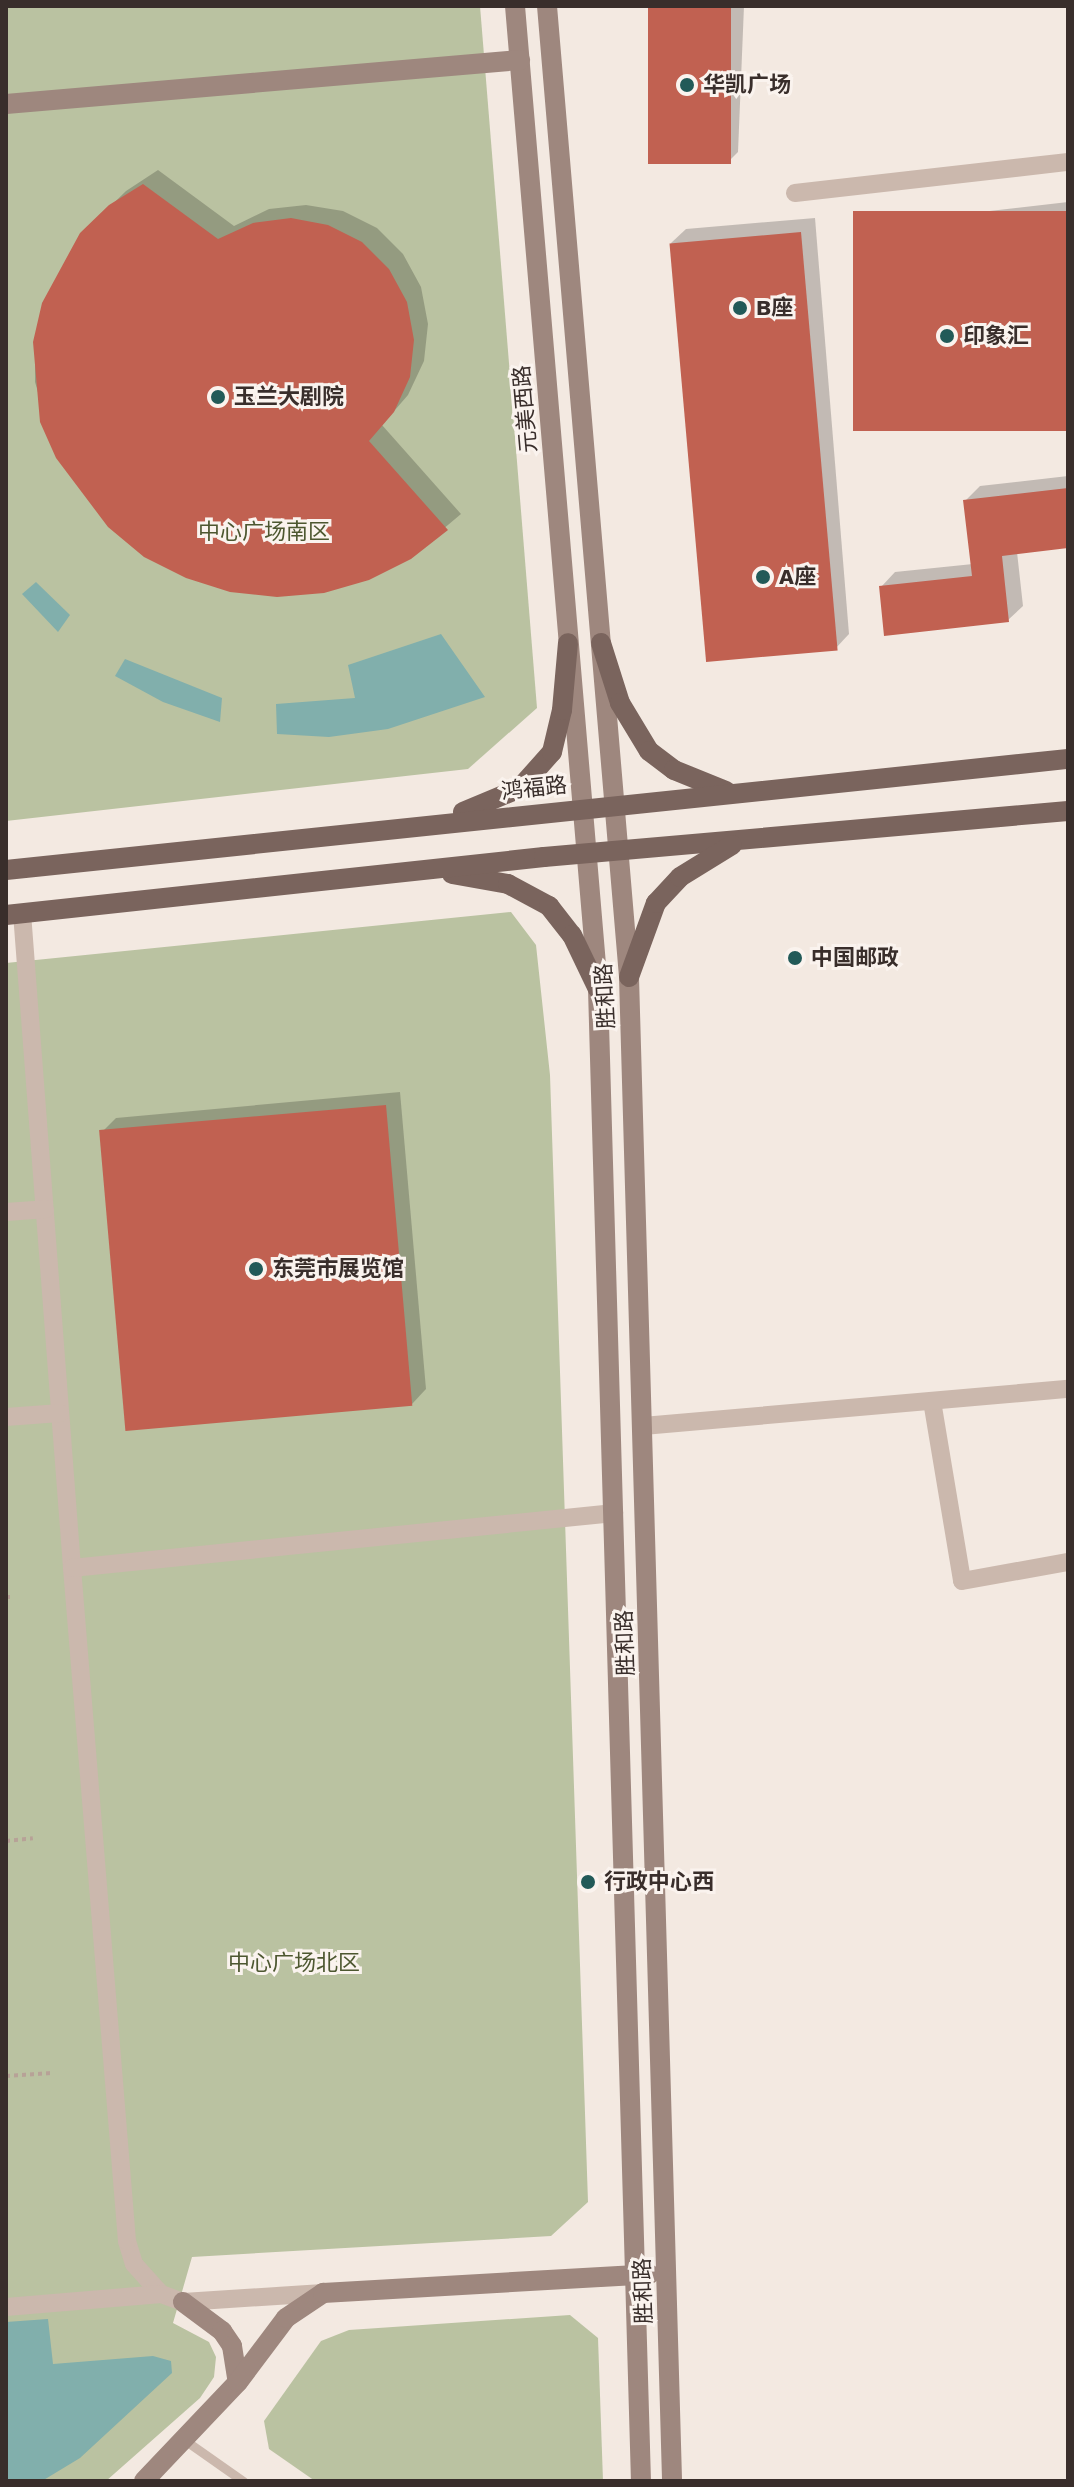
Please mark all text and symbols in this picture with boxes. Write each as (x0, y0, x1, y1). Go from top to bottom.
place label: 华凯广场 (703, 72, 791, 98)
marker: 华凯广场 (678, 76, 696, 94)
place label: B座 (756, 295, 793, 321)
marker: B座 (731, 299, 749, 317)
place label: 印象汇 (963, 323, 1029, 349)
marker: 印象汇 (938, 327, 956, 345)
street label: 元美西路 (508, 364, 542, 454)
place label: 玉兰大剧院 (234, 384, 344, 410)
marker: 玉兰大剧院 (209, 388, 227, 406)
park label: 中心广场南区 (198, 519, 330, 545)
place label: A座 (779, 564, 816, 590)
marker: A座 (754, 568, 772, 586)
street label: 鸿福路 (500, 771, 568, 805)
place label: 中国邮政 (811, 945, 899, 971)
marker: 中国邮政 (786, 949, 804, 967)
street label: 胜和路 (590, 962, 620, 1030)
place label: 东莞市展览馆 (272, 1256, 404, 1282)
marker: 东莞市展览馆 (247, 1260, 265, 1278)
street label: 胜和路 (611, 1610, 639, 1676)
place label: 行政中心西 (604, 1869, 714, 1895)
marker: 行政中心西 (579, 1873, 597, 1891)
park label: 中心广场北区 (228, 1950, 360, 1976)
street label: 胜和路 (629, 2258, 657, 2324)

